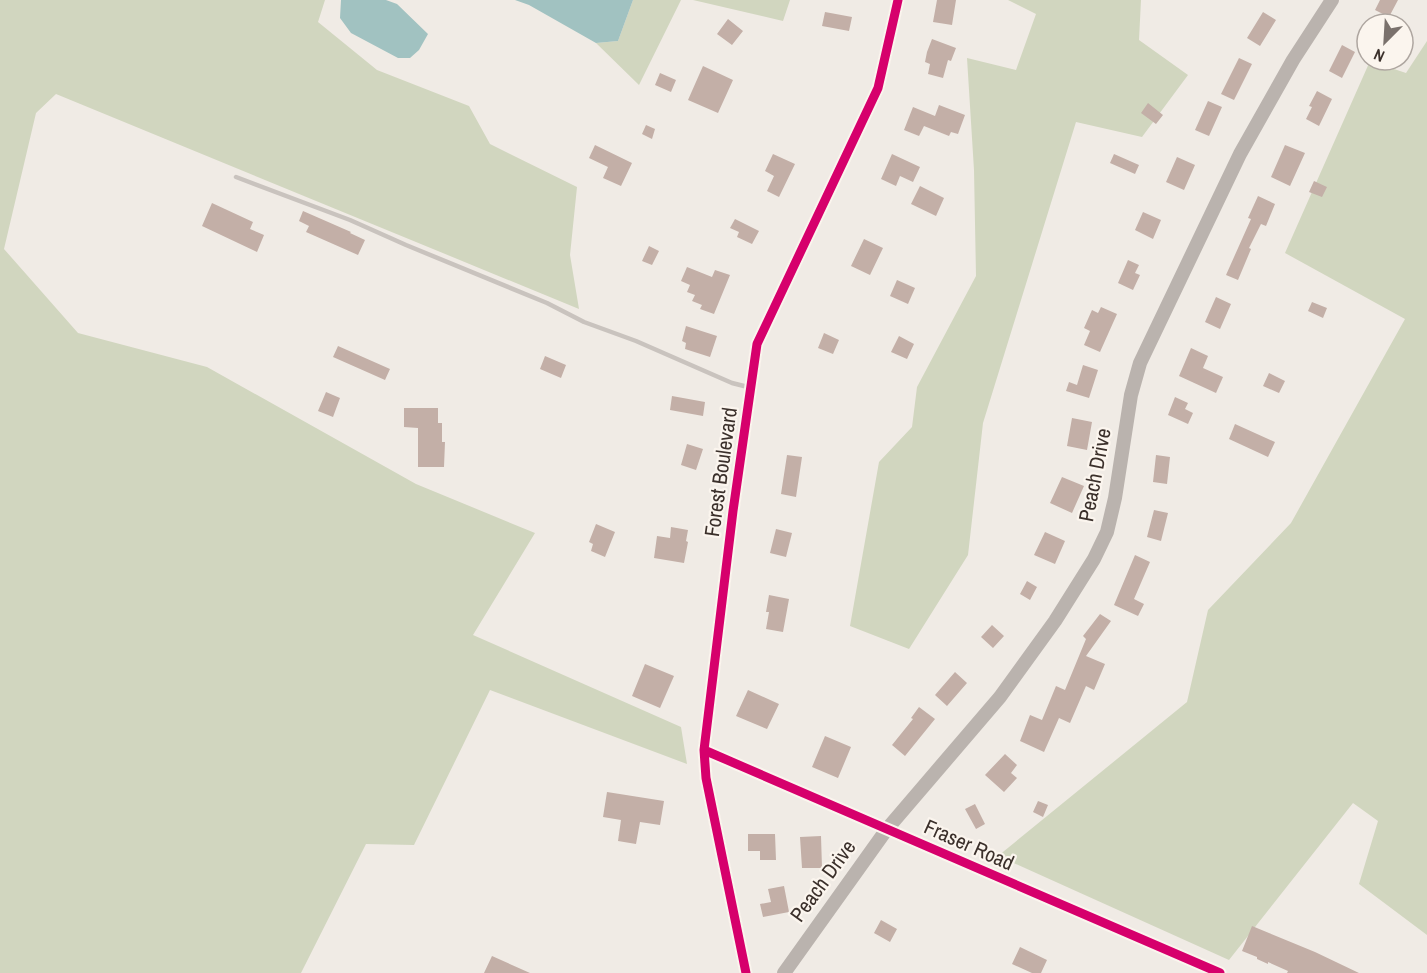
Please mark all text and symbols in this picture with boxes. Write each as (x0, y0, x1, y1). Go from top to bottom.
north arrow (1355, 12, 1415, 72)
text: N (1370, 44, 1388, 68)
street label: Forest Boulevard (697, 405, 744, 538)
street label: Peach Drive (1071, 426, 1118, 524)
street label: Fraser Road (920, 812, 1019, 877)
street label: Peach Drive (783, 834, 862, 928)

